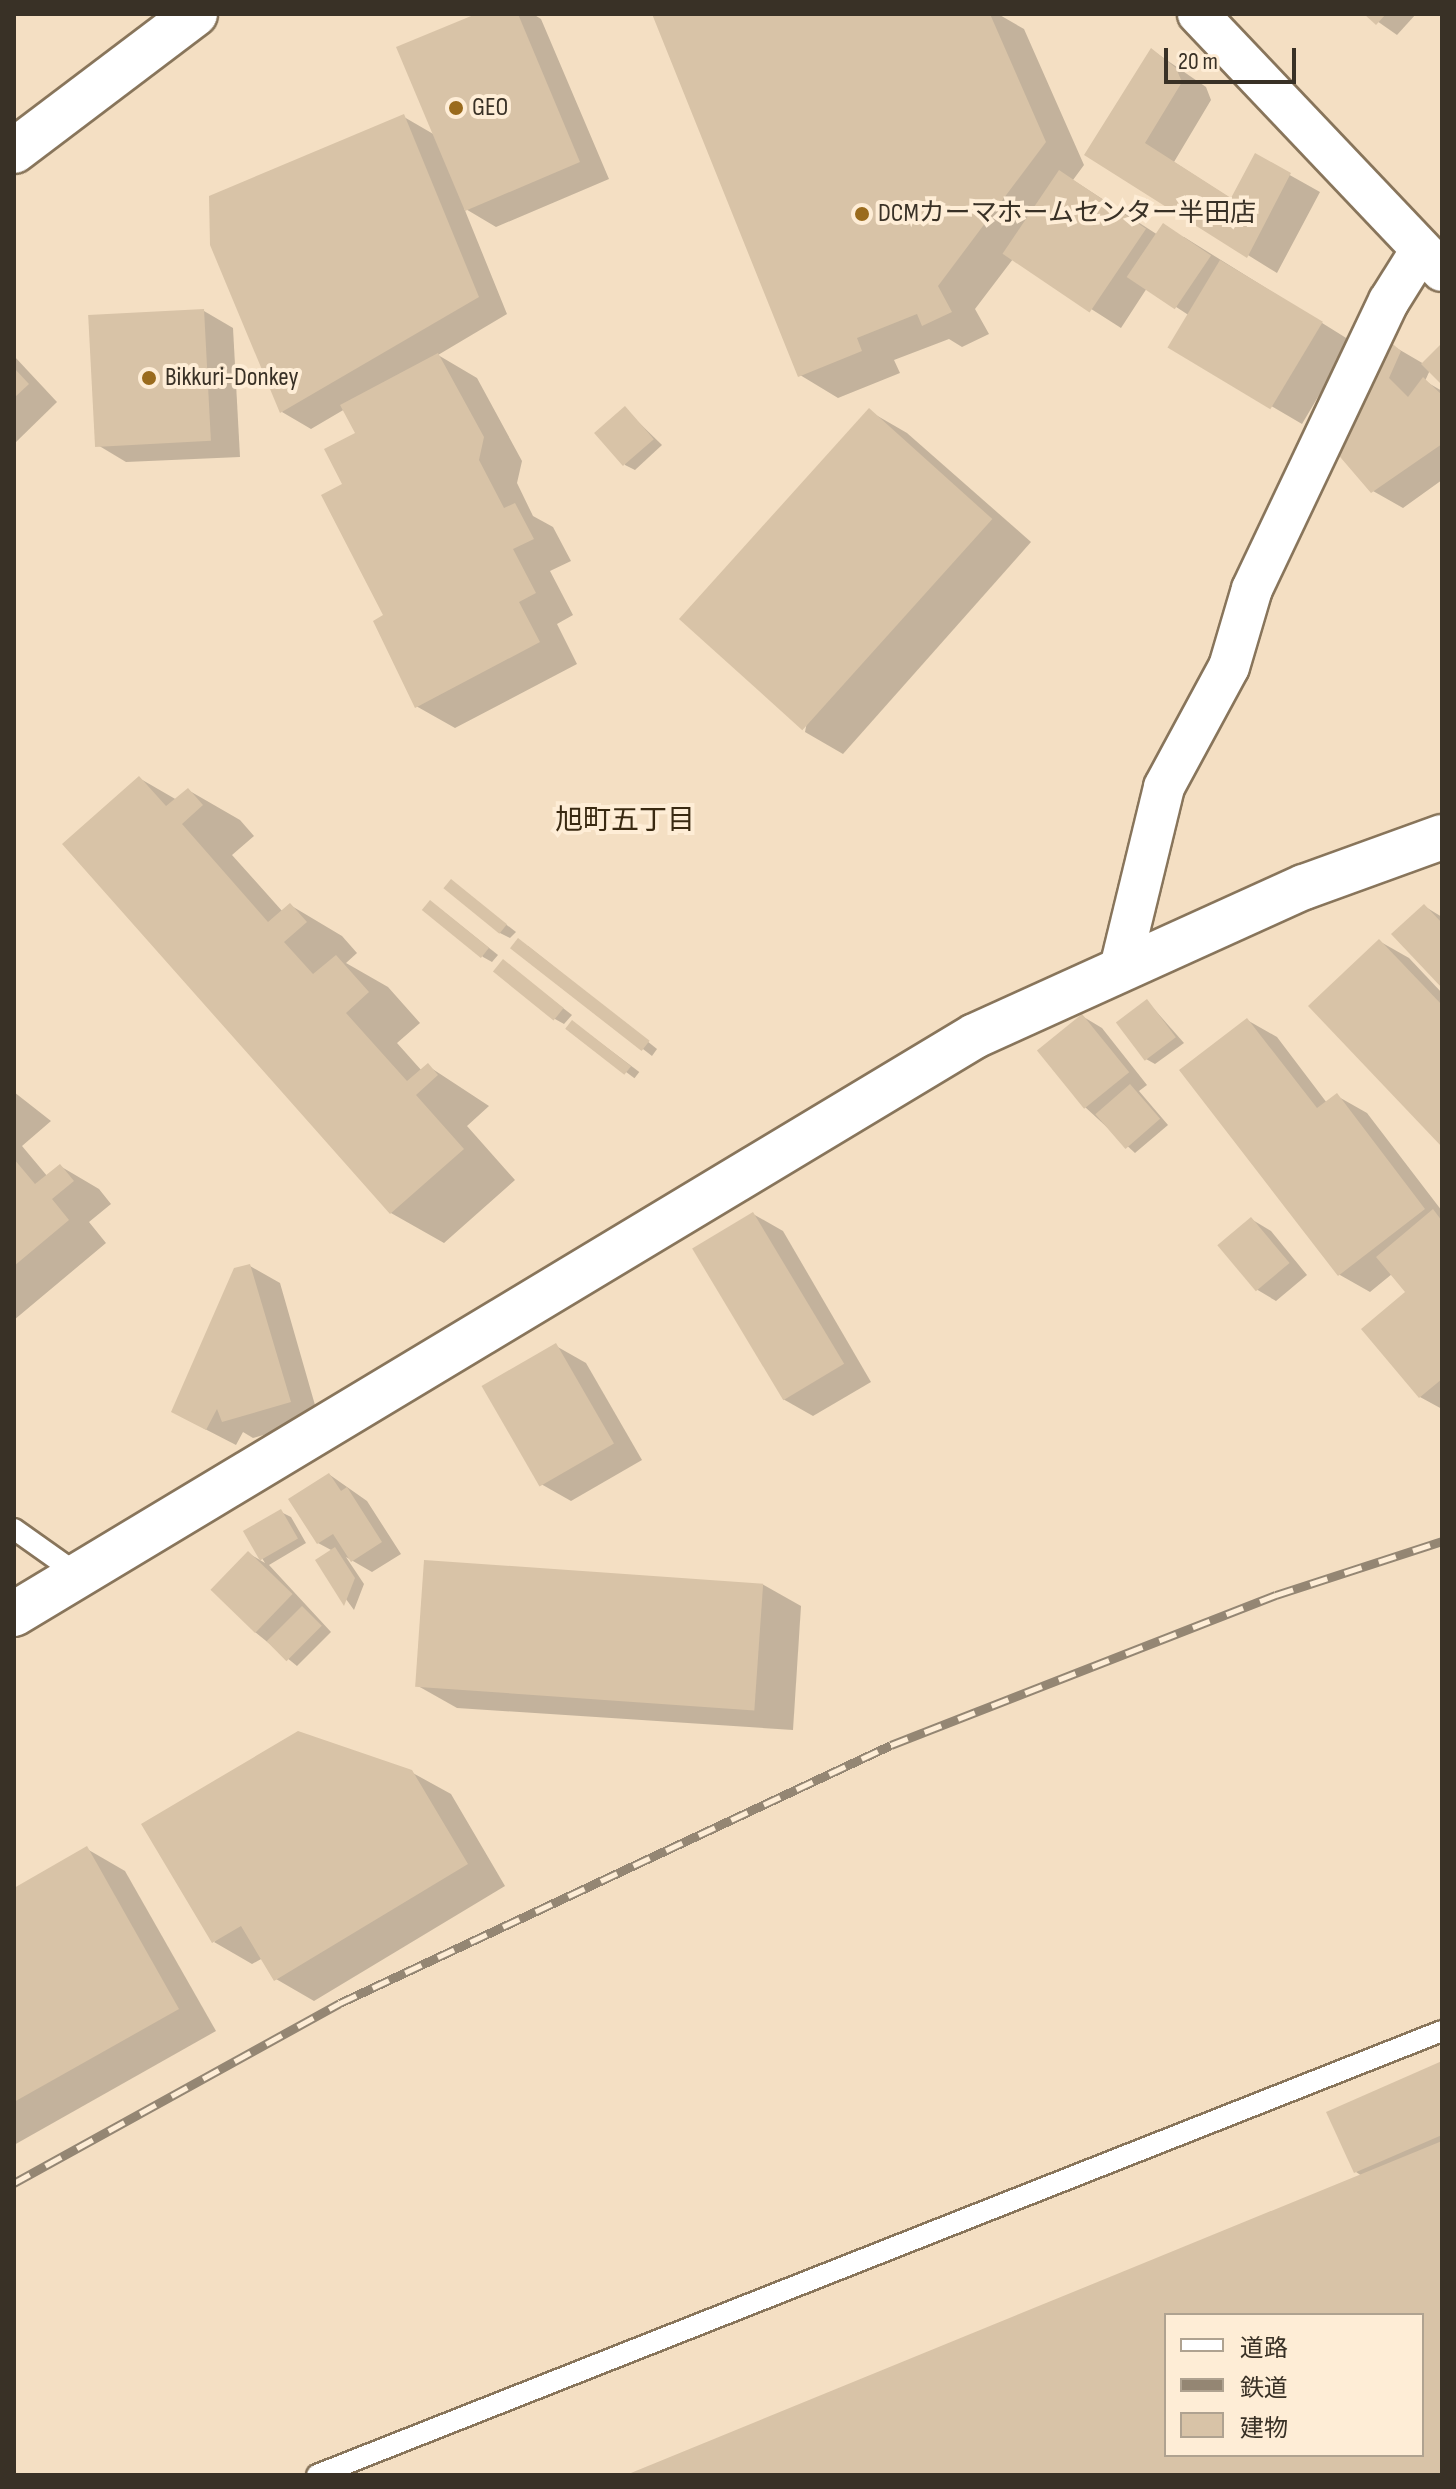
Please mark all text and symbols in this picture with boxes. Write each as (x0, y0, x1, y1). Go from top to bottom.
scale bar (1168, 32, 1300, 82)
text: 20 m (1178, 47, 1218, 76)
place label: GEO (472, 92, 508, 124)
marker: GEO (447, 99, 465, 117)
place label: DCMカーマホームセンター半田店 (878, 198, 1257, 230)
marker: DCMカーマホームセンター半田店 (853, 205, 871, 223)
place label: Bikkuri-Donkey (165, 362, 299, 394)
marker: Bikkuri-Donkey (140, 369, 158, 387)
district label: 旭町五丁目 (555, 804, 695, 838)
legend (1164, 2313, 1424, 2457)
text: 道路 (1240, 2334, 1288, 2363)
text: 鉄道 (1240, 2374, 1288, 2403)
text: 建物 (1240, 2414, 1288, 2443)

